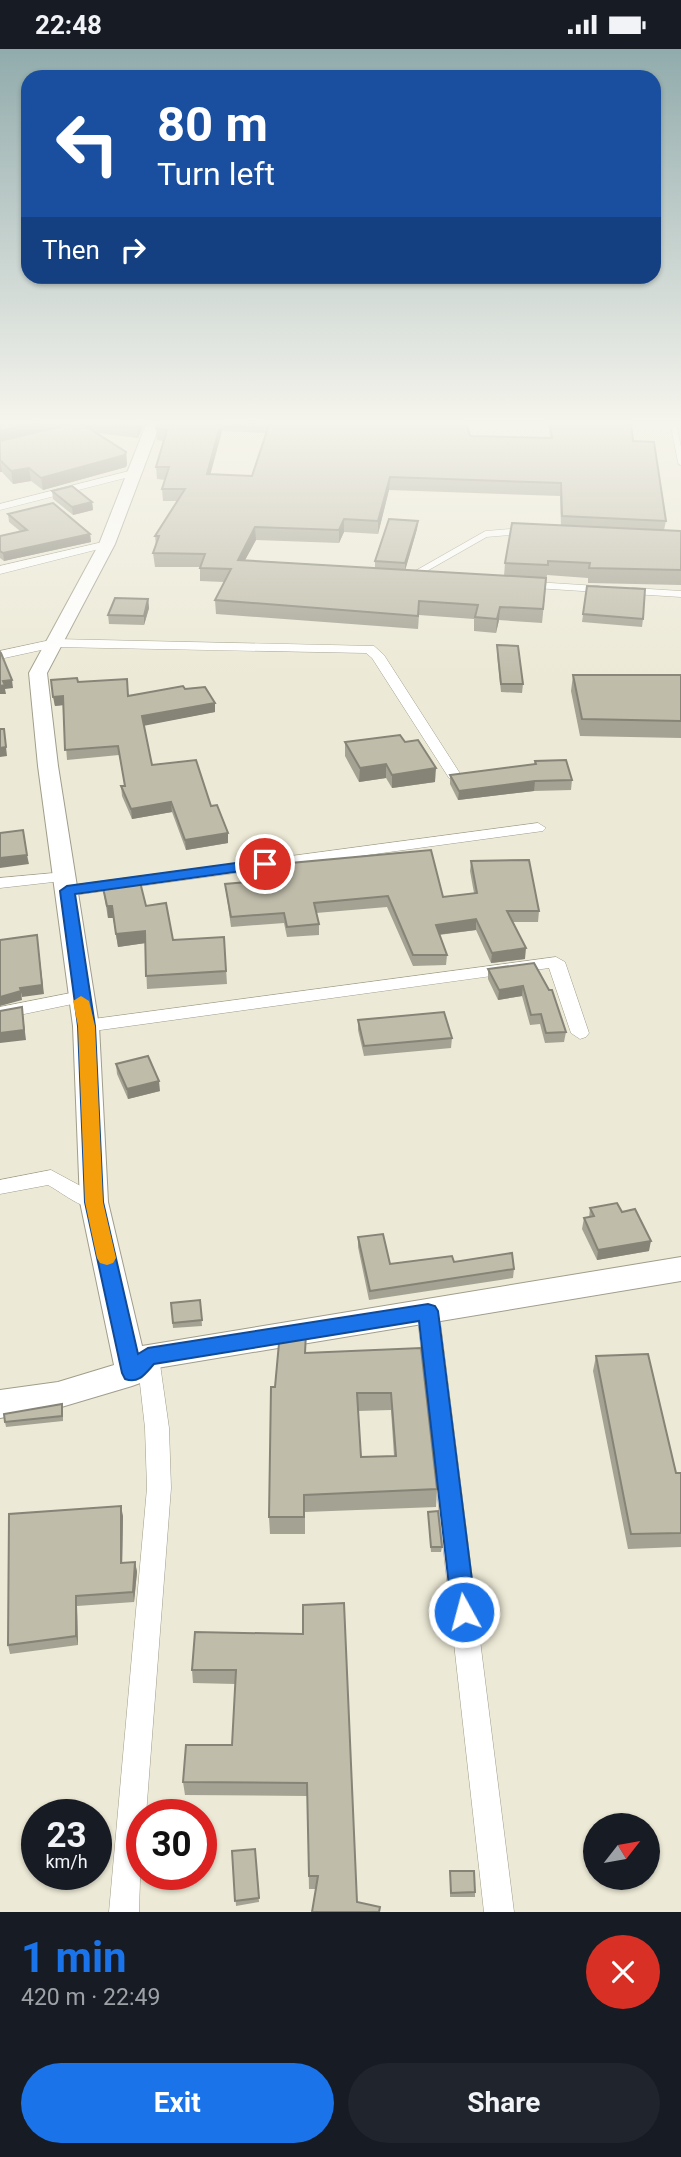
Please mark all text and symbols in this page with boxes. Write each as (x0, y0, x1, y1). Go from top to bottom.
text: 22:48 (35, 10, 102, 40)
text: 80 m (157, 96, 268, 153)
icon: left (42, 98, 133, 189)
text: Turn left (157, 155, 275, 193)
icon: right (114, 231, 152, 269)
text: Then (42, 235, 100, 265)
pin (235, 834, 295, 894)
icon: arrive (246, 845, 284, 883)
position arrow (427, 1575, 501, 1649)
speed limit sign: 30 (126, 1799, 217, 1890)
north arrow (583, 1813, 660, 1890)
map controls (583, 1813, 660, 1890)
text: 23 (46, 1815, 87, 1856)
text: km/h (45, 1851, 88, 1872)
text: 1 min (21, 1933, 127, 1982)
button: close (586, 1935, 660, 2009)
text: 420 m · 22:49 (21, 1984, 160, 2011)
button: Exit (21, 2063, 334, 2143)
button: Share (348, 2063, 660, 2143)

